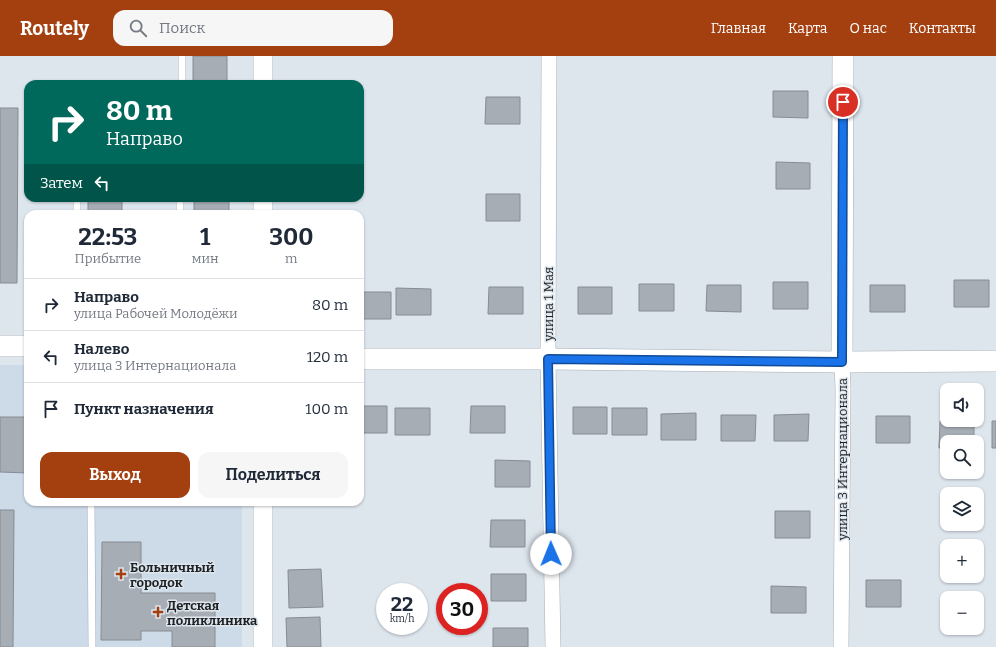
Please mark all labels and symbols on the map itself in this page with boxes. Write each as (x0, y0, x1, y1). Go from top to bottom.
pin (826, 85, 860, 119)
street label: улица 1 Мая (541, 267, 556, 342)
street label: улица 3 Интернационала (835, 378, 850, 541)
position arrow (530, 533, 572, 575)
place label: Больничный городок (130, 560, 215, 590)
marker: Больничный городок (115, 568, 127, 580)
speed limit sign: 30 (436, 583, 488, 635)
place label: Детская поликлиника (167, 598, 258, 628)
marker: Детская поликлиника (152, 606, 164, 618)

